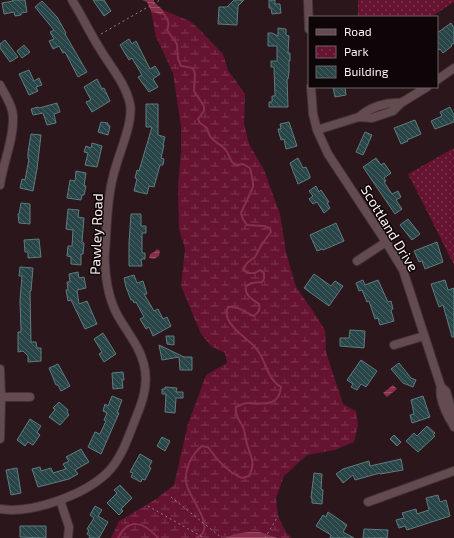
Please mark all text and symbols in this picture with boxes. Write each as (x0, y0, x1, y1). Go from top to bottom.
legend (308, 16, 438, 88)
text: Road (344, 24, 372, 38)
text: Park (344, 44, 369, 58)
text: Building (344, 64, 389, 78)
street label: Scottland Drive (358, 182, 422, 274)
street label: Pawley Road (86, 193, 106, 275)

